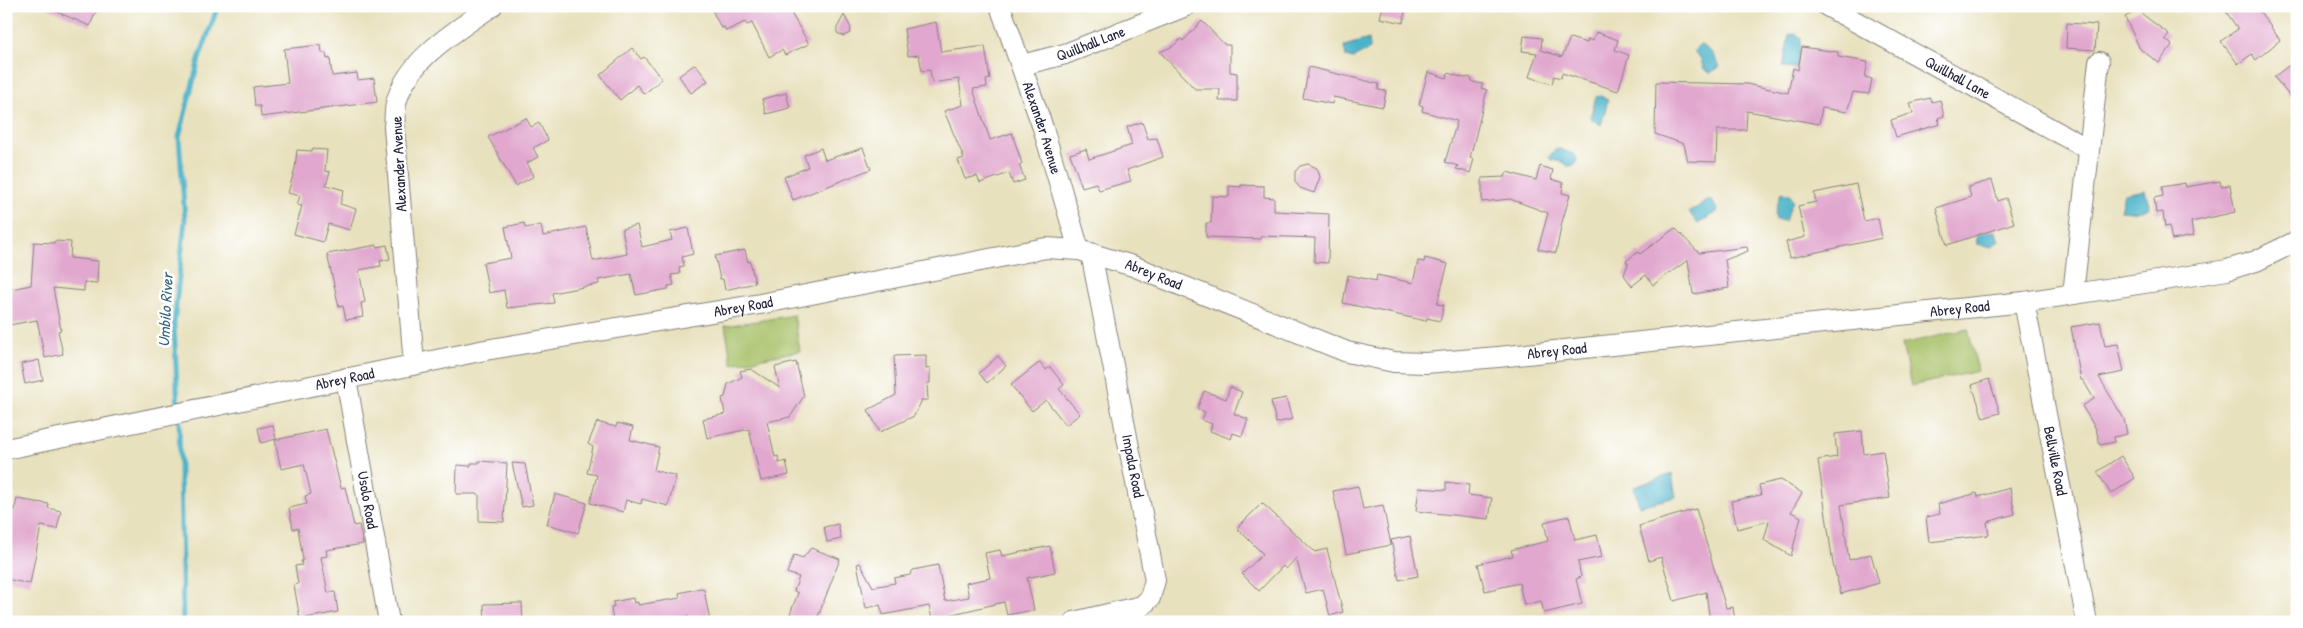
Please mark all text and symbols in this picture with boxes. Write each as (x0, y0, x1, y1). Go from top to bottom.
street label: Quillhall Lane (1054, 20, 1128, 66)
street label: Quillhall Lane (1921, 51, 1995, 104)
street label: Alexander Avenue (1018, 79, 1067, 176)
street label: Alexander Avenue (386, 116, 411, 212)
street label: Abrey Road (1123, 253, 1186, 295)
water label: Umbilo River (152, 271, 178, 348)
street label: Abrey Road (712, 291, 775, 322)
street label: Abrey Road (1929, 295, 1991, 322)
street label: Abrey Road (1526, 337, 1588, 364)
street label: Abrey Road (313, 362, 376, 395)
street label: Bellville Road (2039, 424, 2073, 497)
street label: Impala Road (1117, 433, 1150, 499)
street label: Usolo Road (353, 470, 383, 531)

